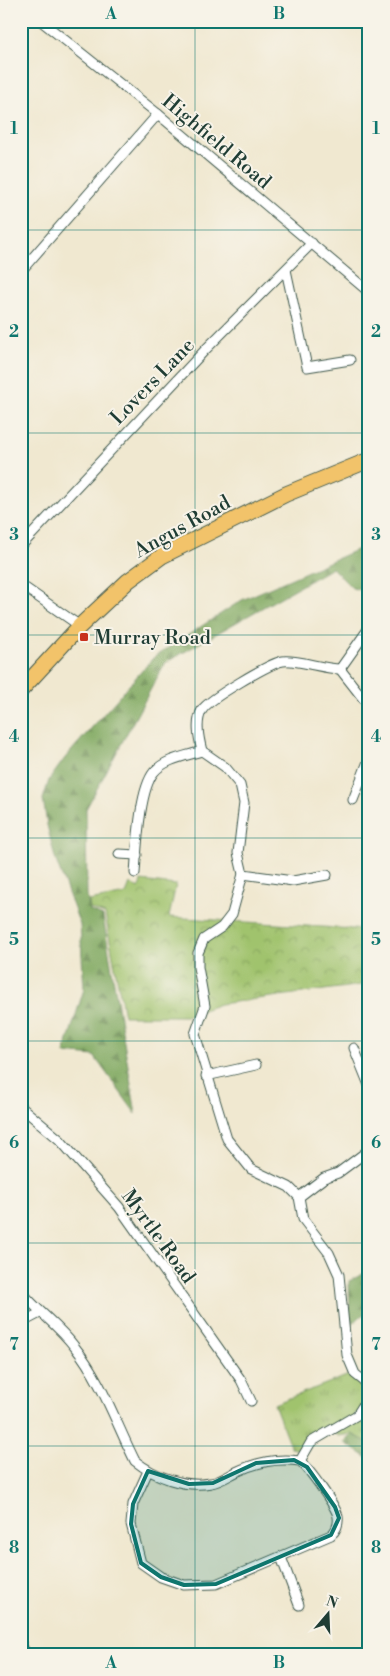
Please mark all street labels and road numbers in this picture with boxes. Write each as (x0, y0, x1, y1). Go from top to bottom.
street label: Highfield Road (156, 89, 276, 196)
street label: Lovers Lane (106, 334, 201, 431)
street label: Angus Road (129, 490, 236, 565)
street label: Myrtle Road (115, 1185, 201, 1289)

